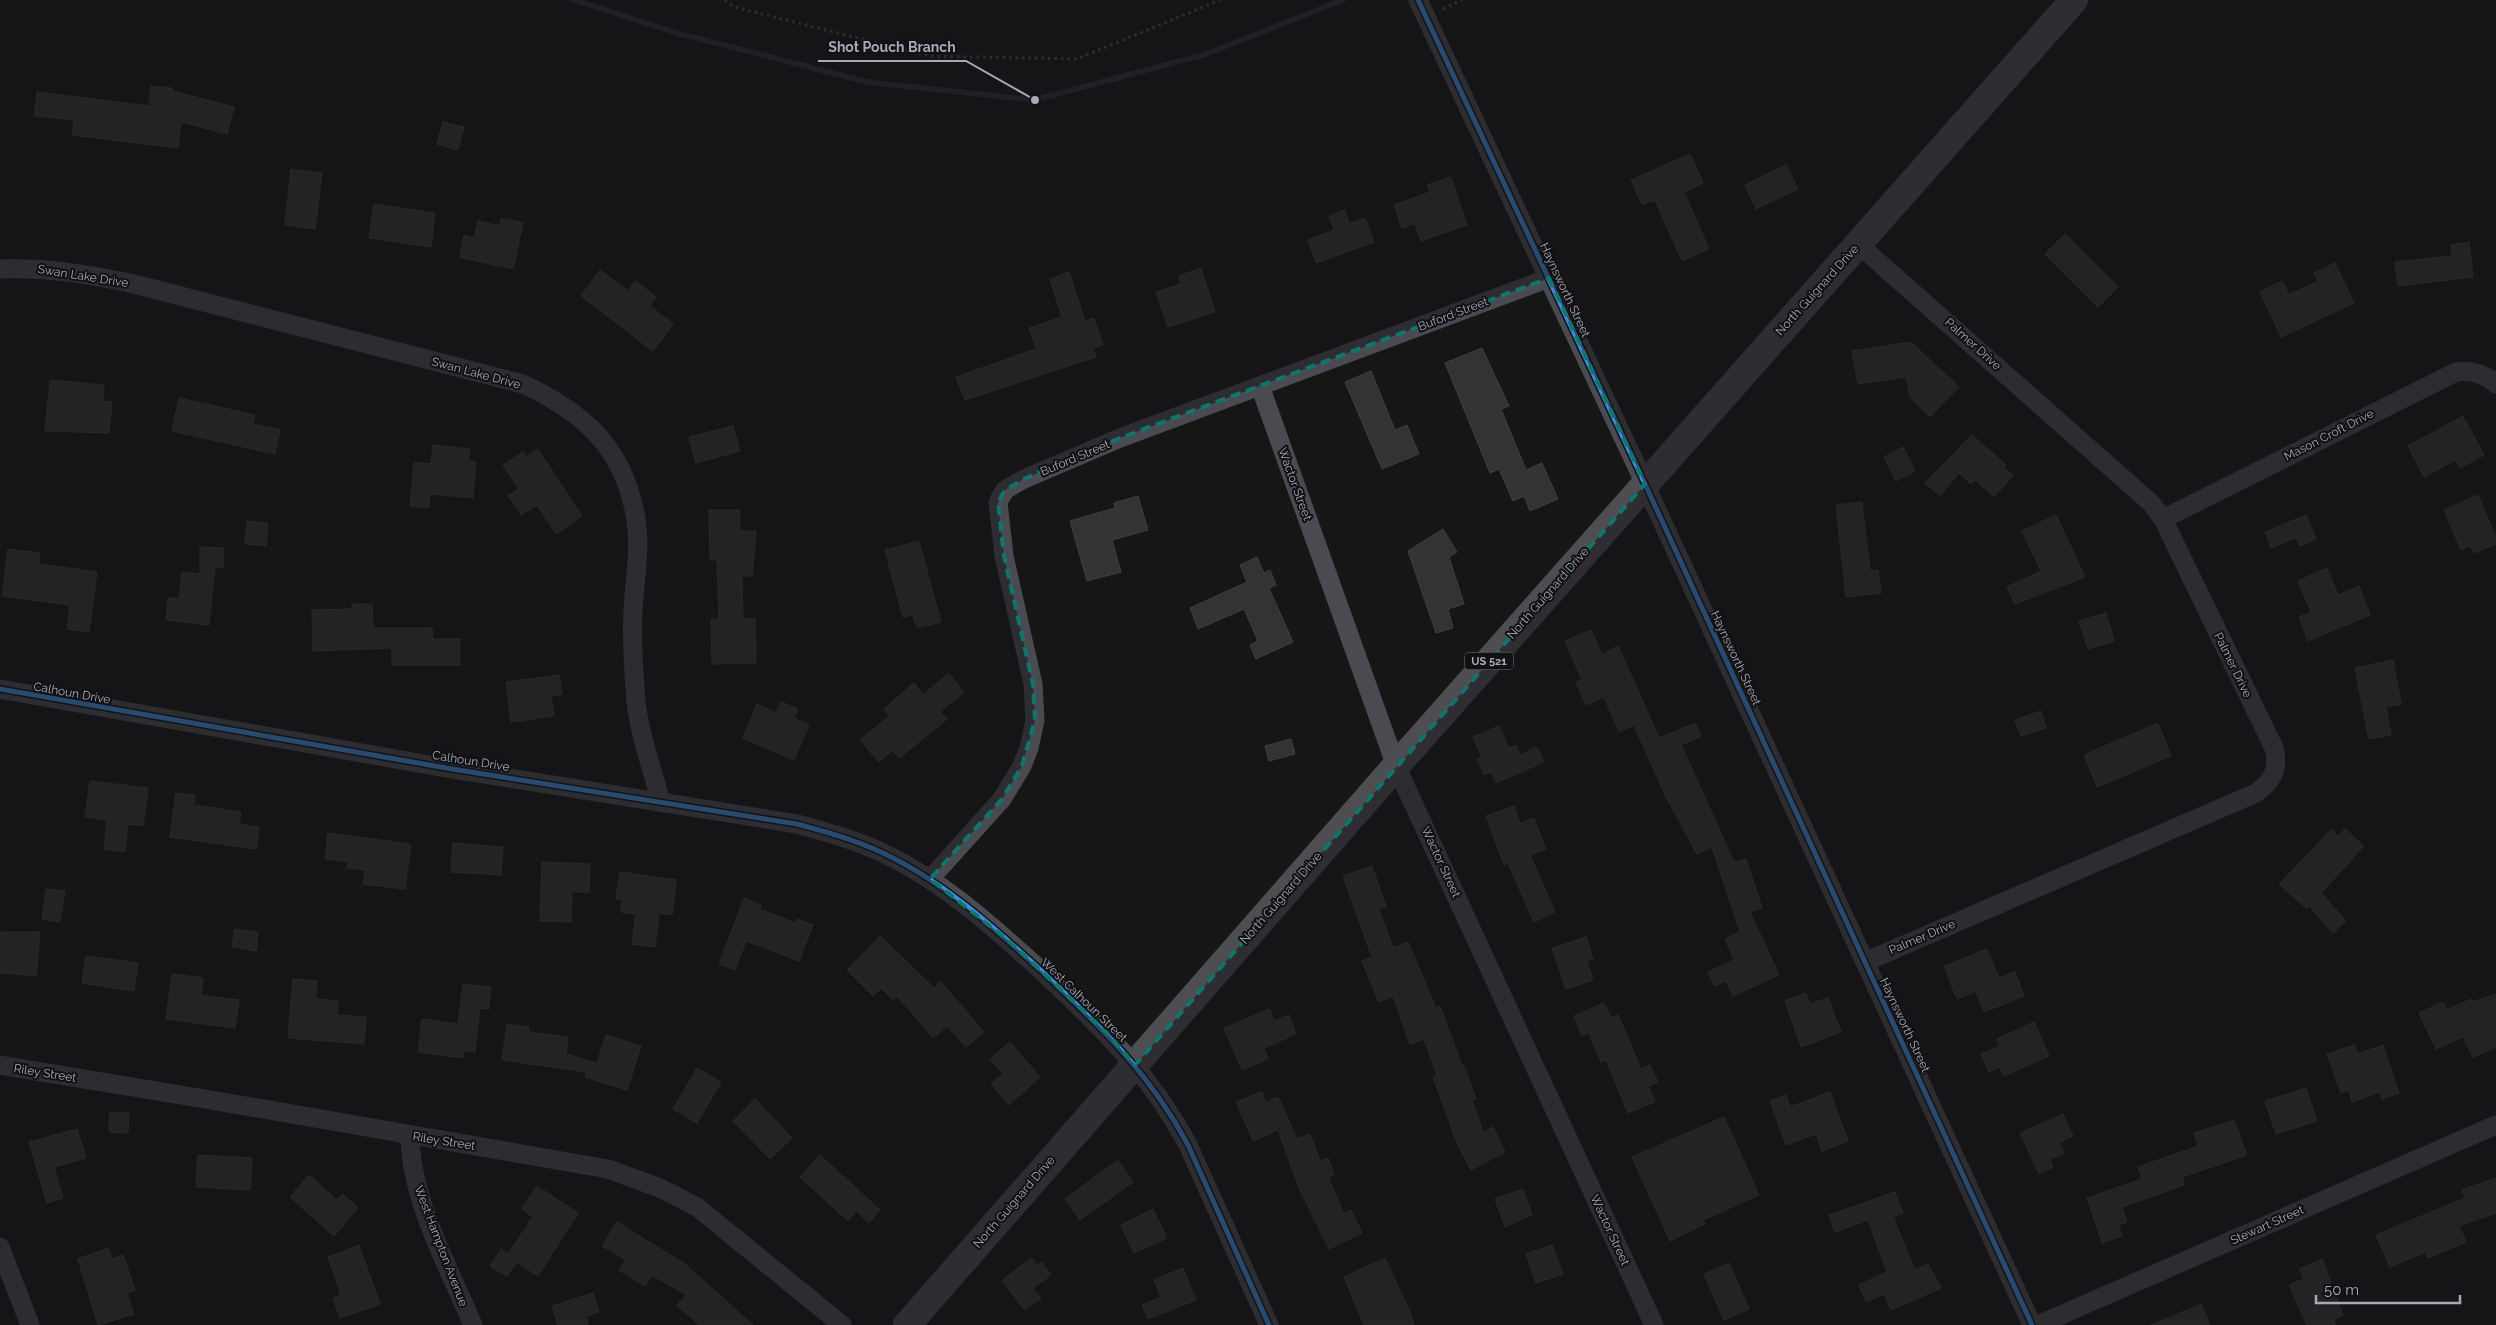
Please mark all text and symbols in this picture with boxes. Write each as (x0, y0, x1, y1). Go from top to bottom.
callout: Shot Pouch Branch (818, 32, 966, 61)
text: Shot Pouch Branch (828, 39, 956, 55)
street label: Haynsworth Street (1537, 241, 1593, 339)
street label: North Guignard Drive (1773, 242, 1861, 338)
street label: Swan Lake Drive (37, 262, 129, 290)
street label: Buford Street (1416, 294, 1490, 334)
street label: Palmer Drive (1942, 315, 2004, 373)
street label: Swan Lake Drive (430, 354, 522, 392)
street label: Mason Croft Drive (2282, 406, 2376, 464)
street label: Buford Street (1038, 437, 1112, 479)
street label: Wactor Street (1275, 446, 1315, 522)
street label: North Guignard Drive (1504, 544, 1592, 642)
street label: Haynsworth Street (1708, 609, 1764, 707)
street label: Palmer Drive (2211, 630, 2255, 700)
road number: US 521 (1465, 652, 1513, 669)
street label: Calhoun Drive (32, 679, 112, 707)
street label: Calhoun Drive (431, 748, 511, 774)
street label: Wactor Street (1419, 824, 1463, 900)
street label: North Guignard Drive (1237, 849, 1325, 947)
street label: Palmer Drive (1887, 917, 1957, 957)
street label: West Calhoun Street (1038, 955, 1130, 1045)
street label: Haynsworth Street (1877, 976, 1933, 1074)
street label: Riley Street (13, 1061, 77, 1085)
street label: Riley Street (412, 1129, 476, 1153)
street label: North Guignard Drive (970, 1153, 1058, 1251)
street label: West Hampton Avenue (411, 1184, 471, 1308)
street label: Wactor Street (1588, 1192, 1632, 1268)
street label: Stewart Street (2228, 1203, 2306, 1247)
scale bar (2316, 1272, 2460, 1304)
text: 50 m (2324, 1281, 2359, 1299)

